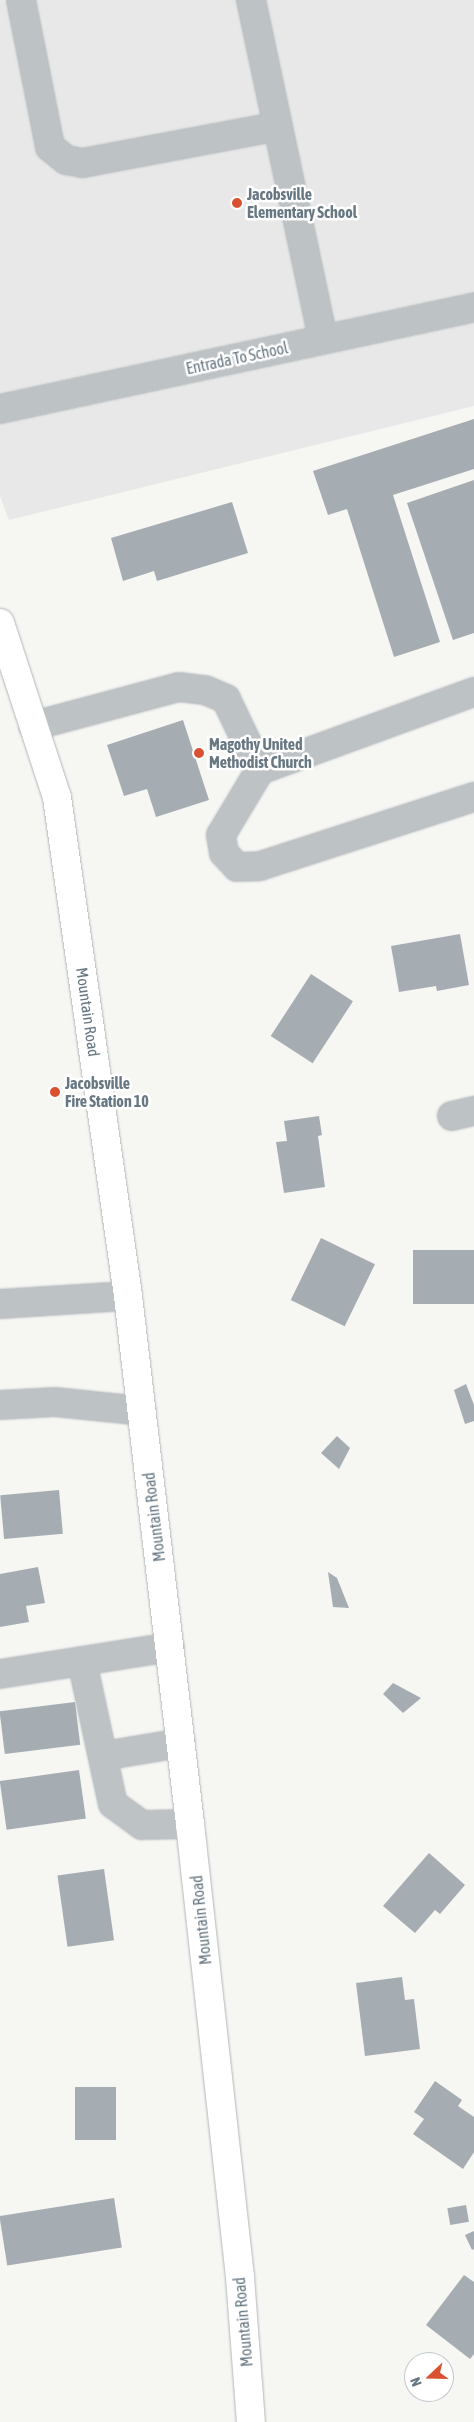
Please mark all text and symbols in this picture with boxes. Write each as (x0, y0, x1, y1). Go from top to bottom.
place label: Jacobsville Elementary School (247, 184, 357, 222)
marker: Jacobsville Elementary School (231, 197, 243, 209)
street label: Entrada To School (184, 338, 290, 378)
place label: Magothy United Methodist Church (209, 734, 312, 772)
marker: Magothy United Methodist Church (193, 747, 205, 759)
street label: Mountain Road (72, 966, 104, 1058)
place label: Jacobsville Fire Station 10 (65, 1073, 149, 1111)
marker: Jacobsville Fire Station 10 (49, 1086, 61, 1098)
street label: Mountain Road (139, 1471, 169, 1563)
street label: Mountain Road (187, 1874, 215, 1966)
street label: Mountain Road (230, 2276, 256, 2368)
north arrow (404, 2352, 454, 2402)
text: N (407, 2375, 425, 2389)

